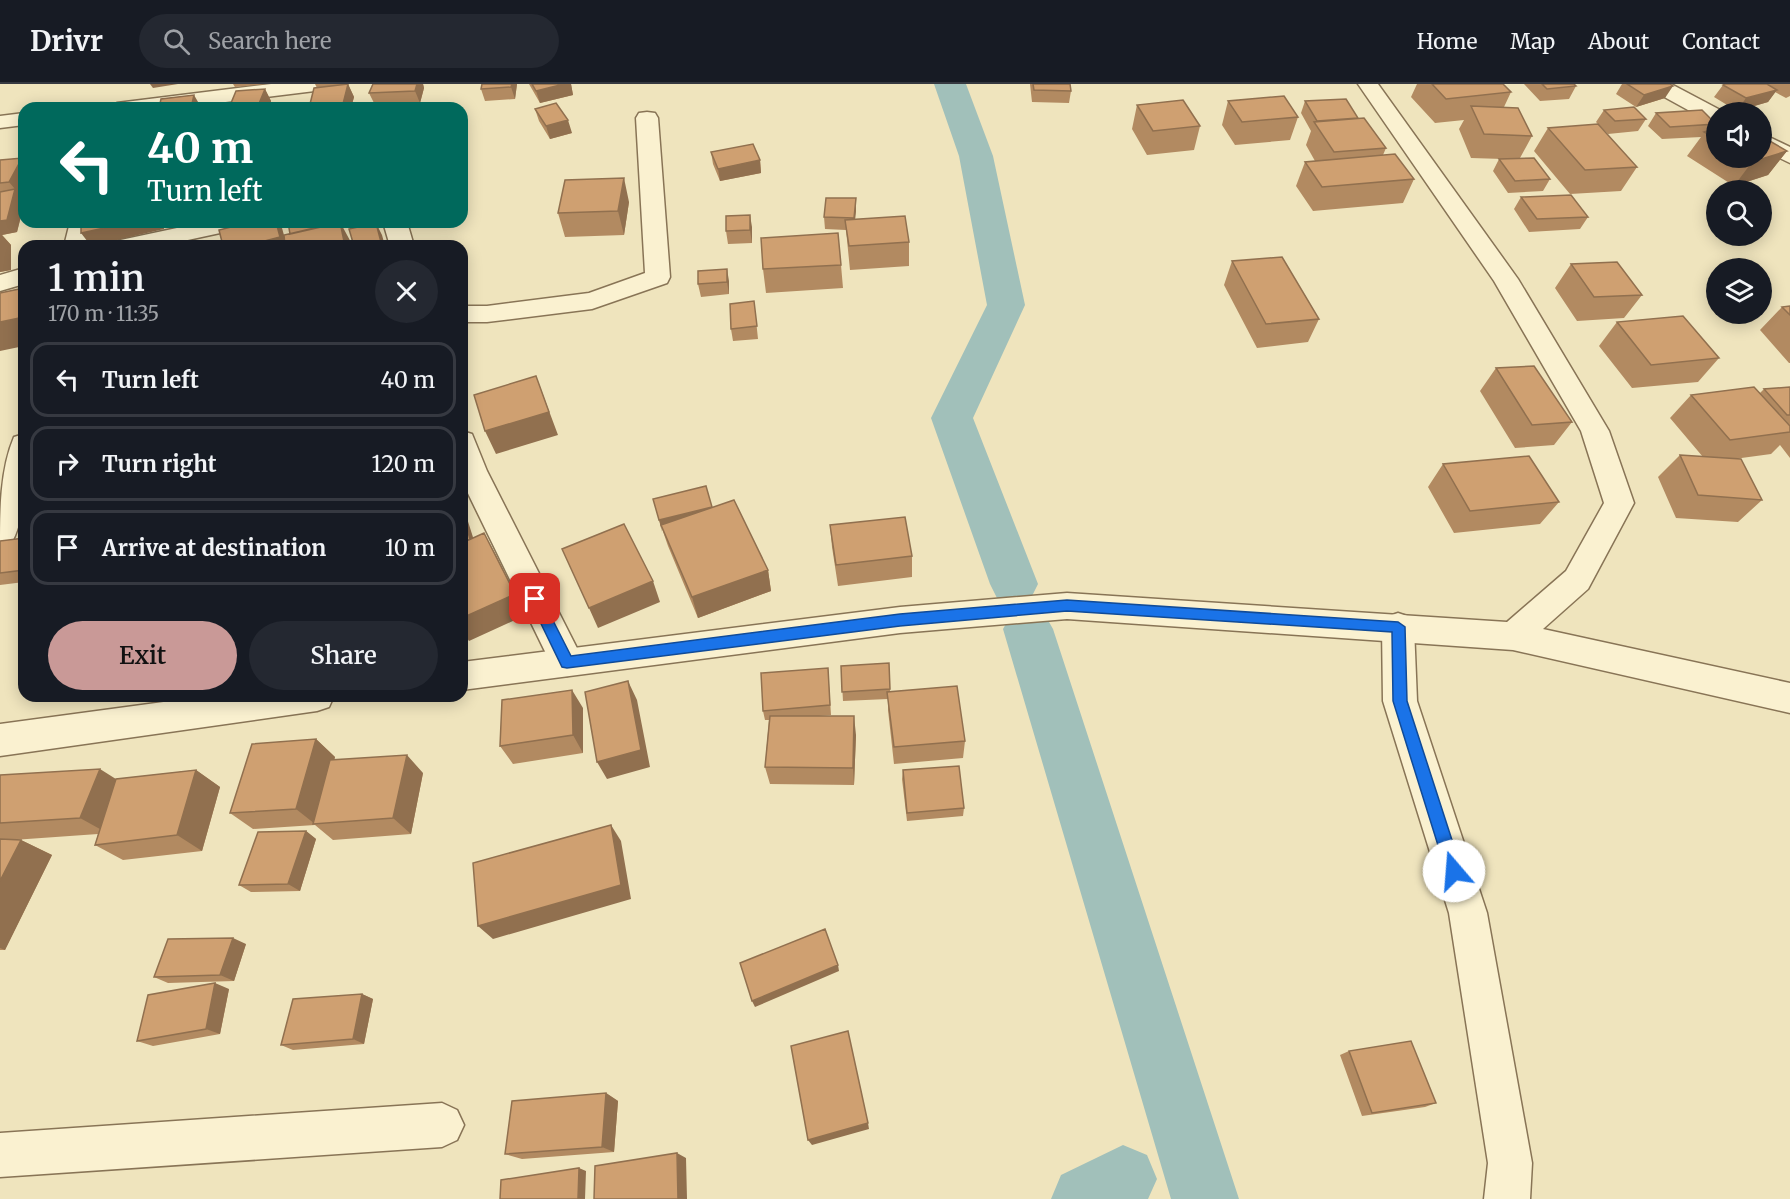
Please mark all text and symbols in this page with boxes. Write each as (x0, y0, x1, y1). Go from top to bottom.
search box (139, 14, 559, 68)
text: Drivr (30, 23, 103, 59)
icon: search (160, 25, 193, 58)
text: Search here (208, 27, 331, 55)
text: Home (1417, 28, 1477, 55)
text: Map (1510, 28, 1555, 55)
text: About (1588, 28, 1649, 55)
text: Contact (1682, 28, 1760, 55)
map controls (1706, 102, 1772, 324)
button: sound (1706, 102, 1772, 168)
text: 40 m (147, 122, 253, 174)
icon: left (48, 126, 126, 204)
text: Turn left (147, 174, 262, 208)
button: search (1706, 180, 1772, 246)
text: 1 min (48, 256, 145, 301)
button: layers (1706, 258, 1772, 324)
button: close (375, 260, 438, 323)
text: 170 m · 11:35 (48, 301, 159, 326)
icon: left (51, 363, 84, 396)
text: Turn left (102, 366, 199, 394)
text: 40 m (380, 366, 435, 394)
icon: right (51, 447, 84, 480)
text: Turn right (102, 450, 216, 478)
text: 120 m (371, 450, 435, 478)
icon: arrive (51, 531, 84, 564)
text: Arrive at destination (102, 534, 326, 562)
text: 10 m (385, 534, 435, 562)
pin (509, 573, 560, 624)
icon: arrive (518, 582, 551, 615)
button: Exit (48, 621, 237, 690)
button: Share (249, 621, 438, 690)
position arrow (1422, 839, 1486, 903)

